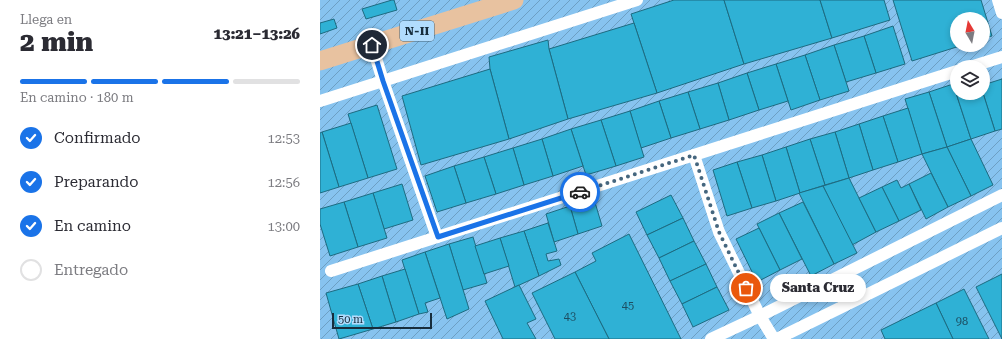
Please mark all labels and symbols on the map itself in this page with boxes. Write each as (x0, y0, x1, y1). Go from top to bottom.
north arrow (950, 12, 990, 52)
road number: N-II (400, 21, 434, 41)
pin (355, 28, 389, 62)
courier (560, 172, 600, 212)
pin (729, 271, 763, 305)
callout: Santa Cruz (770, 274, 866, 302)
house number: 45 (622, 299, 634, 312)
house number: 43 (564, 310, 576, 323)
scale bar (332, 311, 432, 330)
house number: 98 (956, 315, 968, 328)

